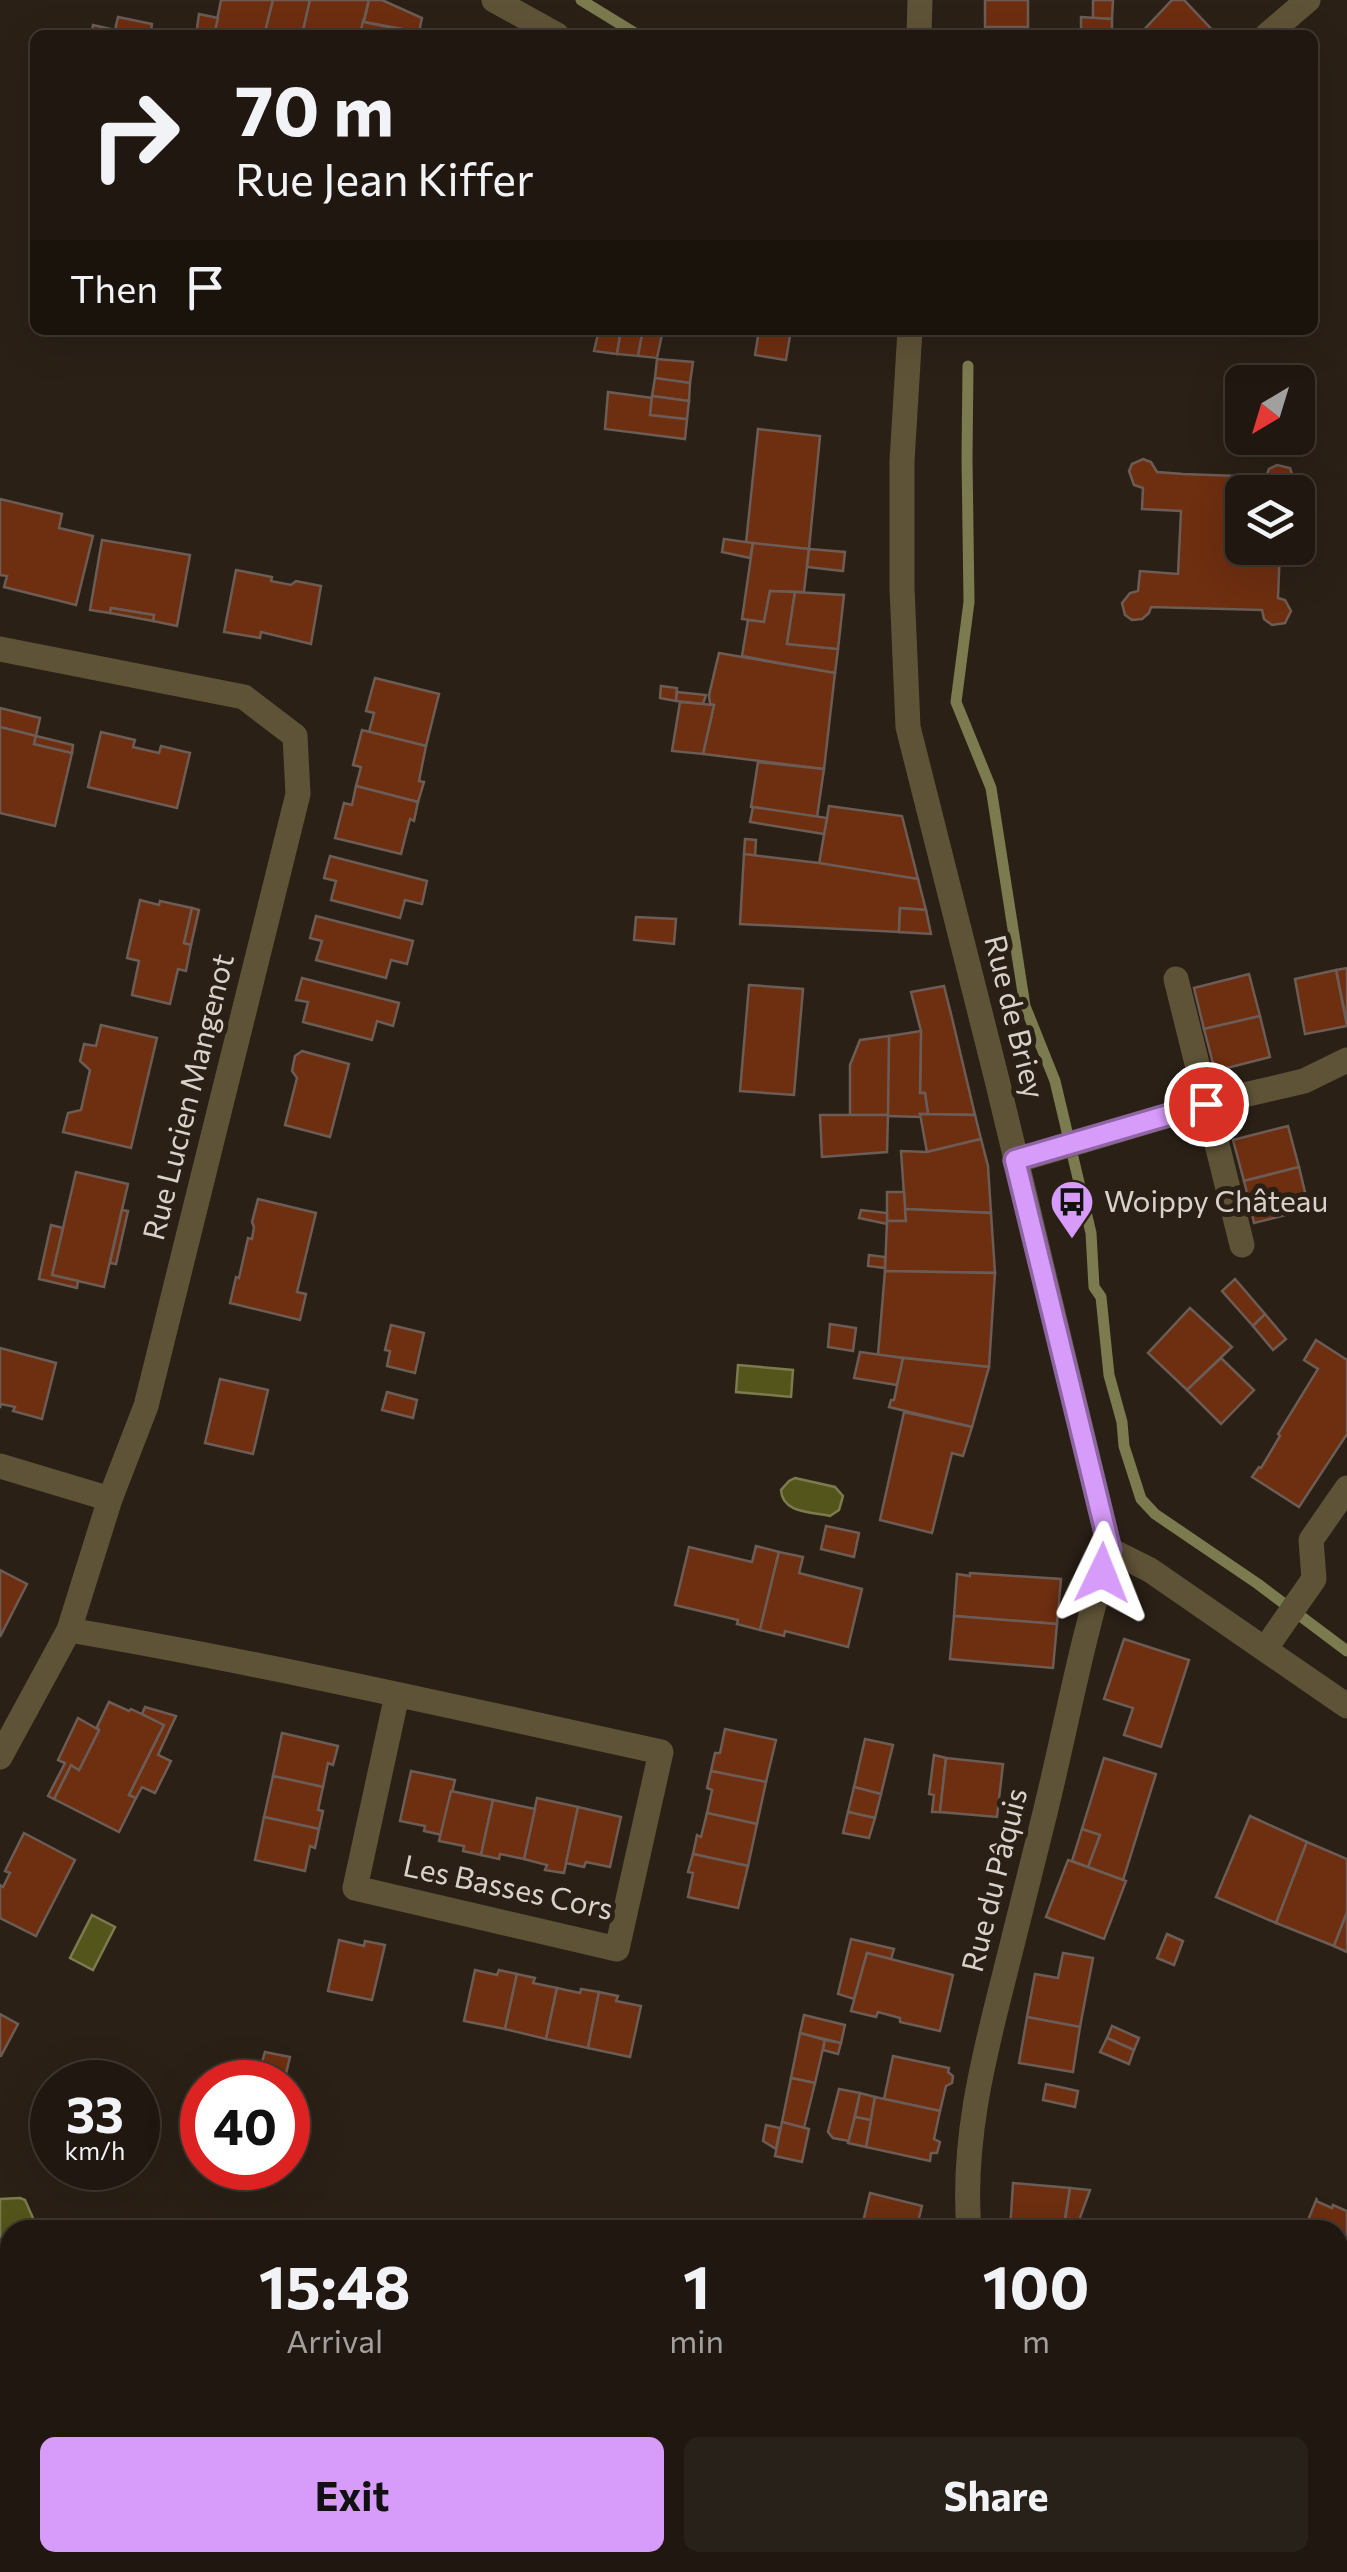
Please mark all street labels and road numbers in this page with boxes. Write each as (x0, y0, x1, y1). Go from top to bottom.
street label: Rue de Briey (978, 931, 1055, 1102)
street label: Rue Lucien Mangenot (133, 949, 240, 1243)
street label: Rue du Pâquis (952, 1784, 1033, 1975)
street label: Les Basses Cors (400, 1845, 617, 1926)

